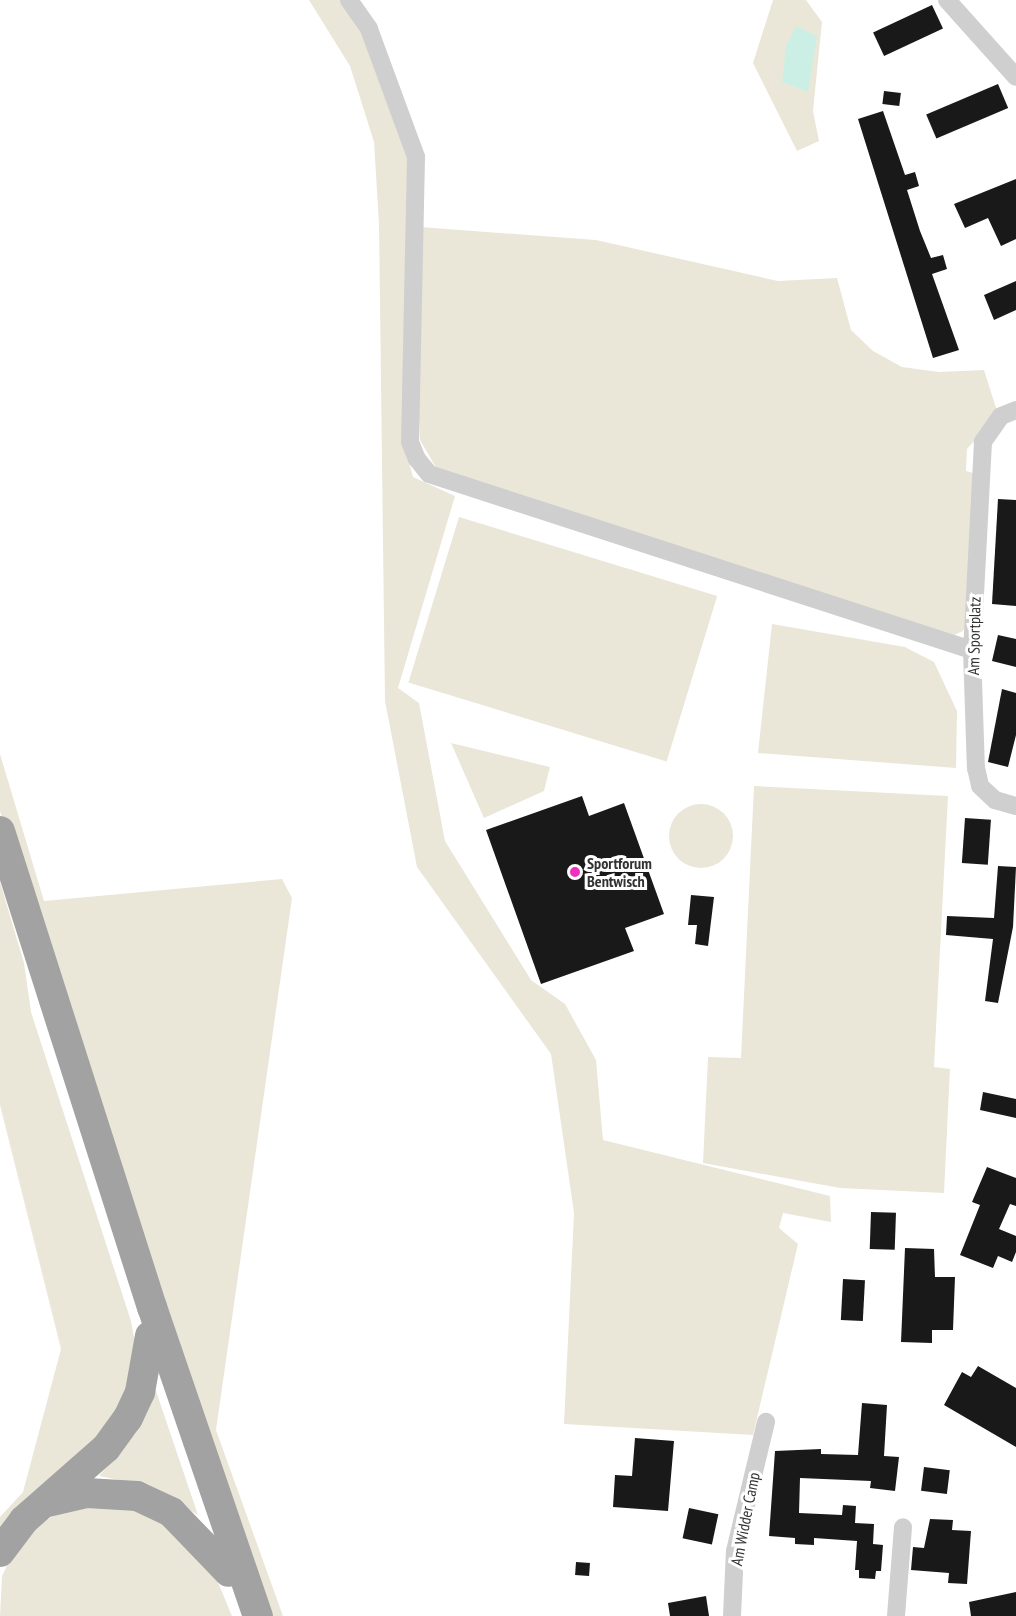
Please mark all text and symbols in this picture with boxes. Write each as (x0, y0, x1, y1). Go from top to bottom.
street label: Am Sportplatz (964, 597, 984, 675)
place label: Sportforum Bentwisch (587, 853, 652, 891)
marker: Sportforum Bentwisch (568, 865, 582, 879)
street label: Am Widder Camp (727, 1471, 763, 1567)

